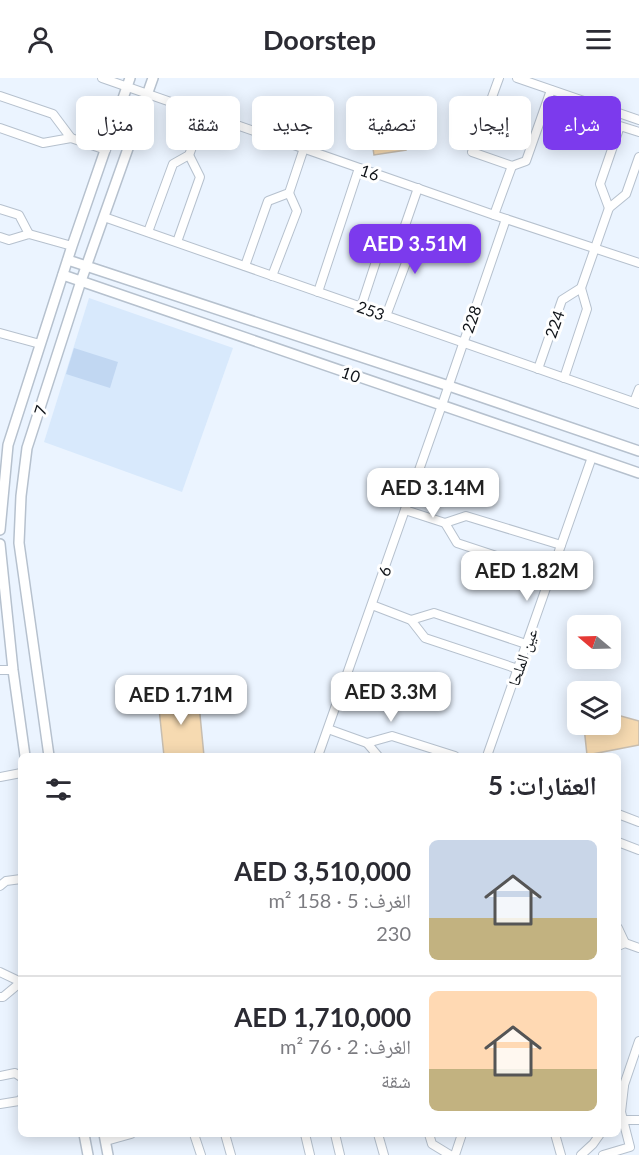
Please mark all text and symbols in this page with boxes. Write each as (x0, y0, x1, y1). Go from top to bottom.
icon: person (24, 23, 57, 56)
text: Doorstep (263, 23, 376, 56)
icon: menu (582, 23, 615, 56)
chip: منزل (76, 96, 154, 150)
chip: شقة (166, 96, 240, 150)
chip: جديد (252, 96, 334, 150)
chip: تصفية (346, 96, 437, 150)
chip: إيجار (449, 96, 531, 150)
chip: شراء (543, 96, 621, 150)
street label: 16 (358, 160, 382, 184)
pin: AED 3.51M (346, 224, 484, 275)
text: AED 3.51M (363, 231, 467, 255)
street label: 253 (355, 296, 387, 324)
street label: 228 (457, 303, 485, 335)
street label: 224 (540, 308, 568, 340)
street label: 10 (339, 362, 363, 386)
street label: 7 (30, 403, 50, 417)
pin: AED 3.14M (364, 468, 502, 519)
text: AED 3.14M (381, 475, 485, 499)
pin: AED 1.82M (458, 551, 596, 602)
text: AED 1.82M (475, 558, 579, 582)
street label: 6 (374, 564, 394, 578)
north arrow (567, 615, 621, 669)
map controls (567, 615, 621, 735)
street label: عين الملحا (503, 626, 543, 689)
pin: AED 3.3M (329, 672, 453, 723)
pin: AED 1.71M (112, 675, 250, 726)
text: AED 3.3M (345, 679, 437, 703)
button: layers (567, 681, 621, 735)
text: AED 1.71M (129, 682, 233, 706)
text: العقارات: 5 (488, 769, 597, 801)
icon: filters (42, 773, 75, 806)
text: AED 3,510,000 (234, 855, 411, 887)
icon: home (477, 864, 549, 936)
text: الغرف: 5 · 158 m² (268, 888, 411, 912)
text: 230 (376, 921, 411, 945)
text: AED 1,710,000 (234, 1001, 411, 1033)
icon: home (477, 1015, 549, 1087)
text: الغرف: 2 · 76 m² (280, 1034, 411, 1058)
text: شقة (381, 1068, 411, 1092)

